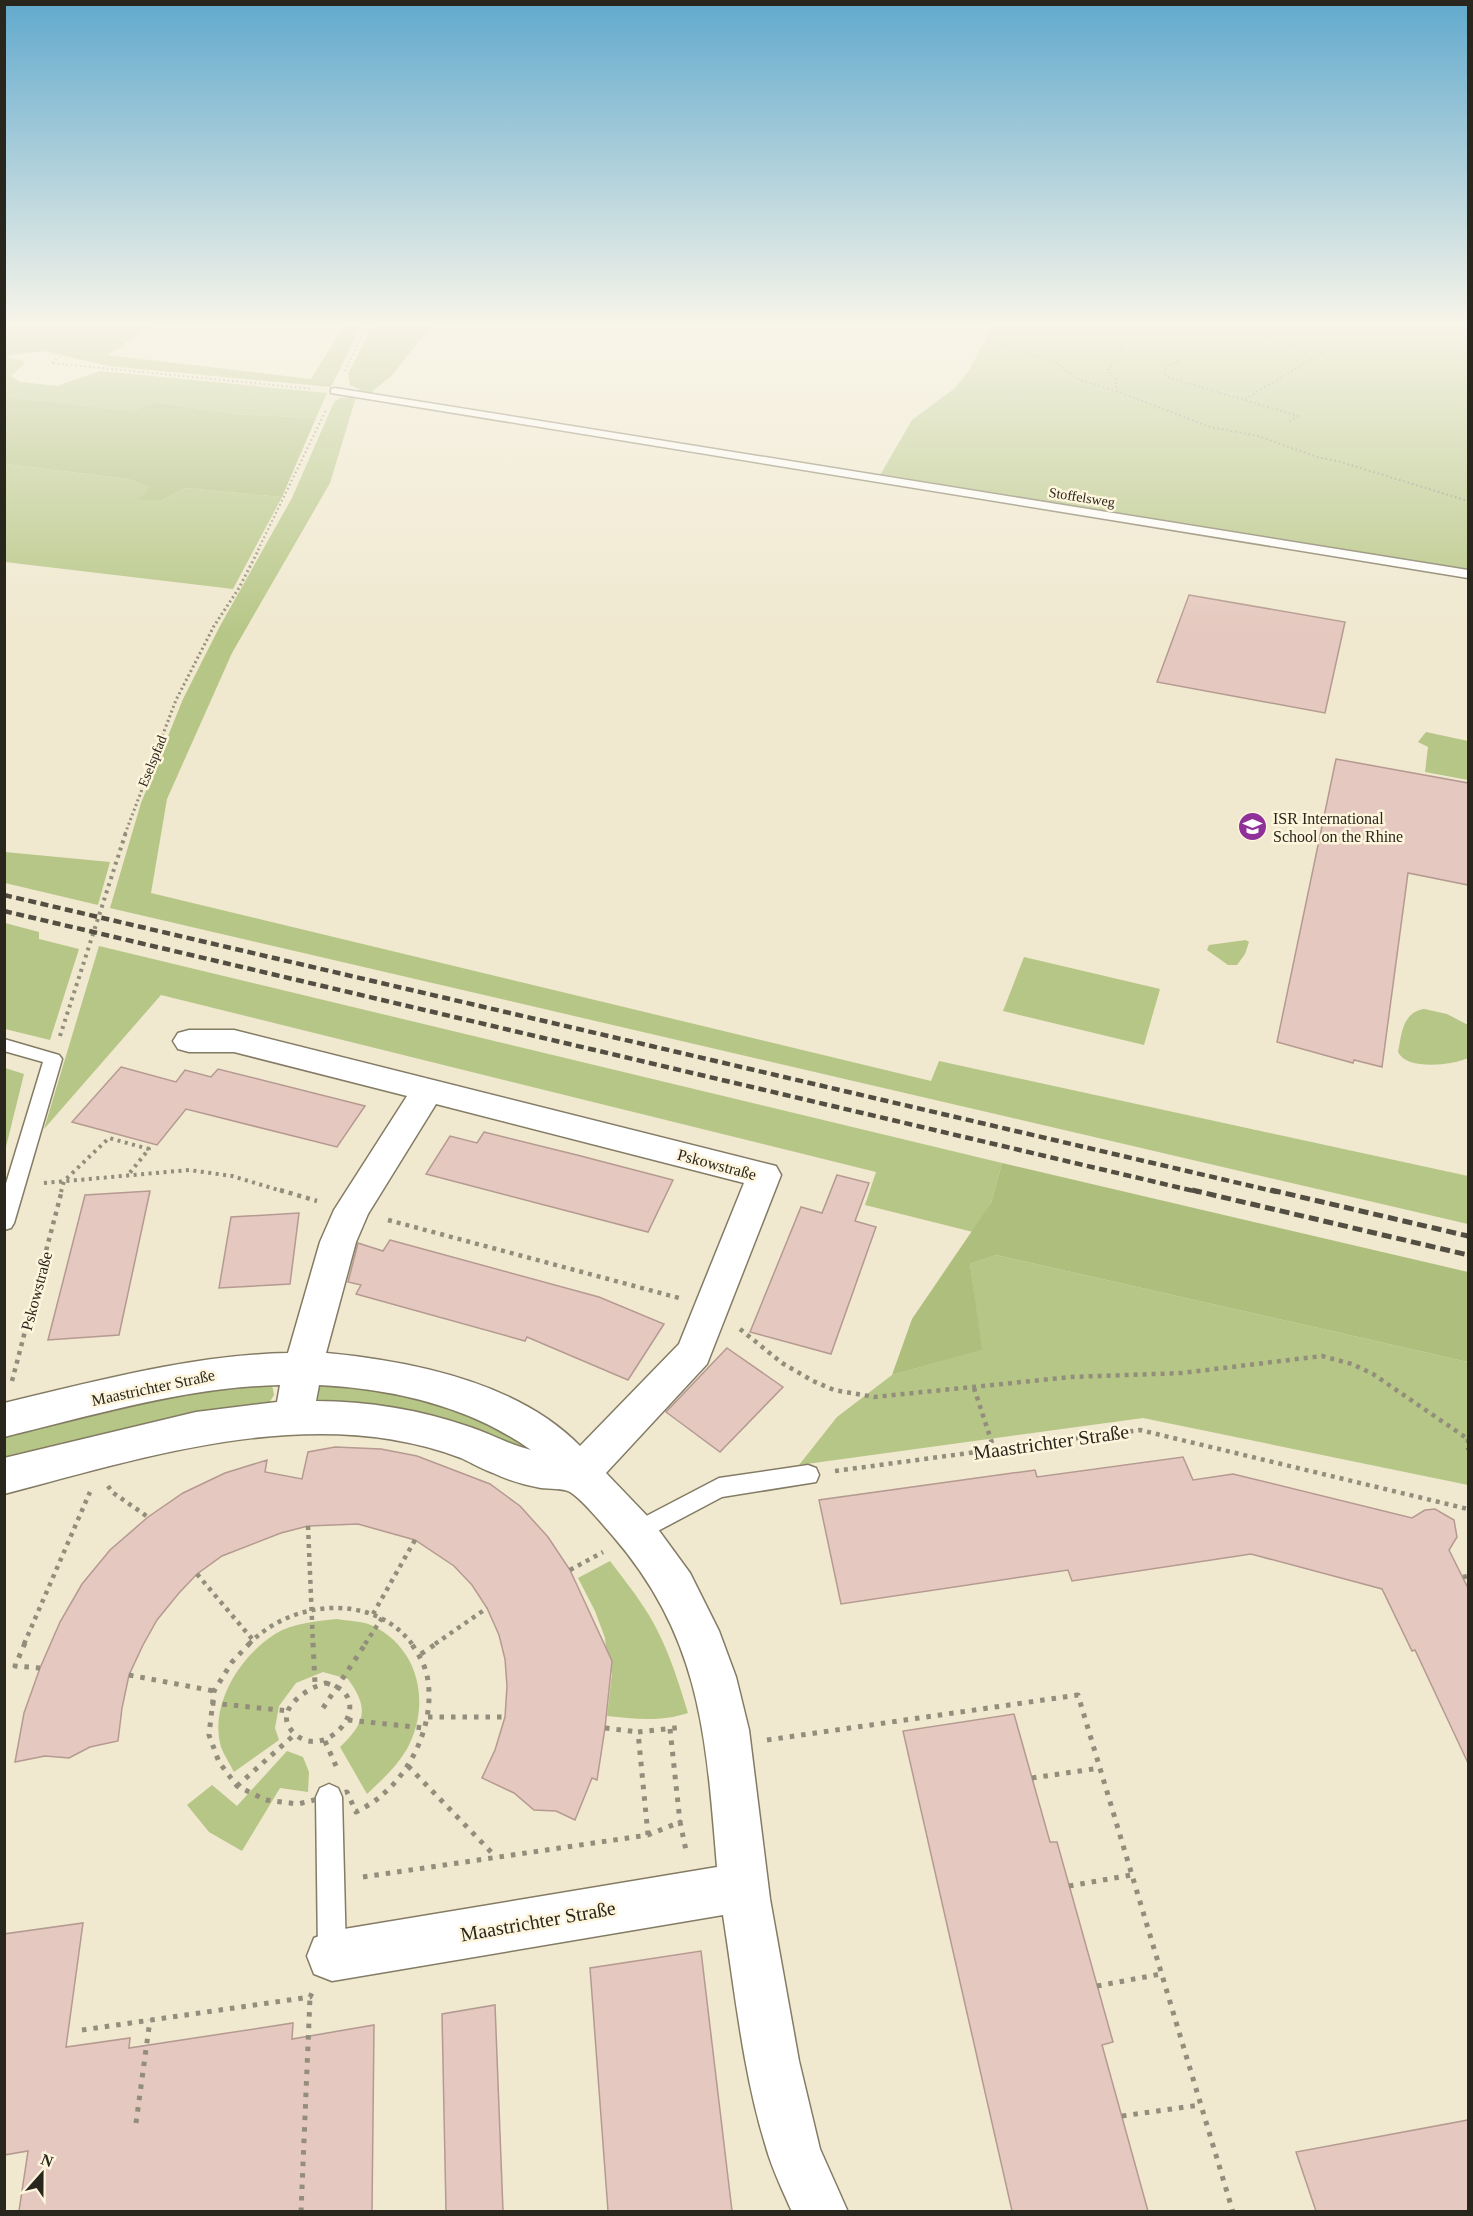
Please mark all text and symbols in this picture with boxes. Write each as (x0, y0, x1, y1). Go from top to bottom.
street label: Stoffelsweg (1048, 485, 1116, 510)
street label: Eselspfad (135, 733, 170, 789)
place label: ISR International School on the Rhine (1273, 810, 1403, 845)
school or university icon: ISR International School on the Rhine (1236, 811, 1268, 843)
street label: Pskowstraße (676, 1146, 758, 1183)
street label: Pskowstraße (18, 1250, 55, 1332)
street label: Maastrichter Straße (90, 1366, 216, 1409)
street label: Maastrichter Straße (972, 1420, 1130, 1464)
street label: Maastrichter Straße (459, 1897, 617, 1945)
north arrow (12, 2144, 72, 2204)
text: N (39, 2150, 56, 2171)

